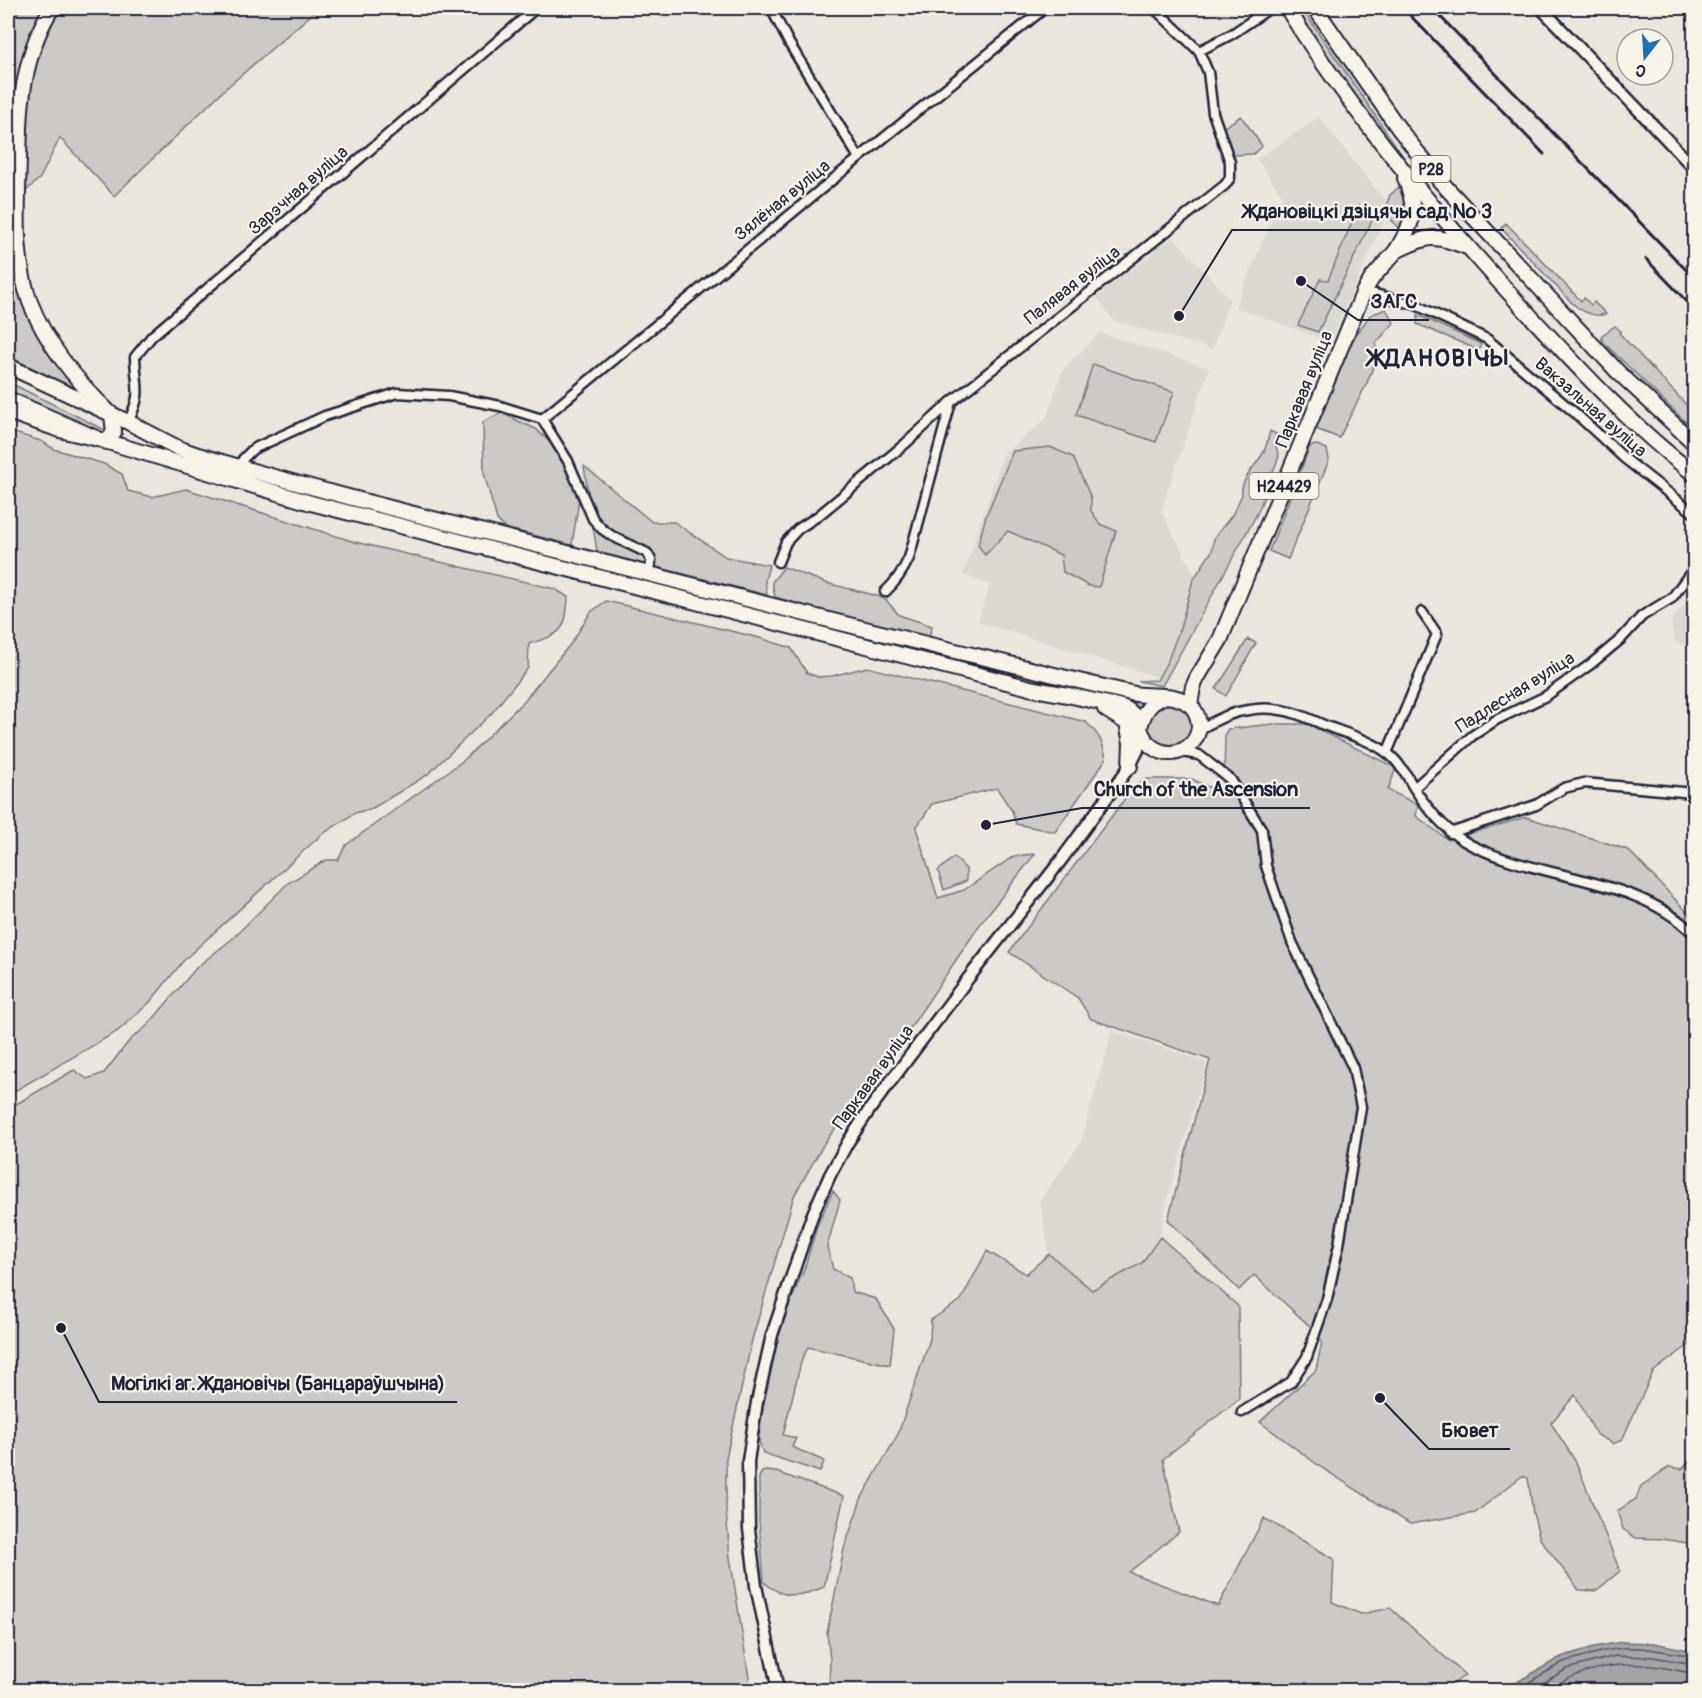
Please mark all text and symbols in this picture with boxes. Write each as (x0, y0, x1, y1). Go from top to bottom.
north arrow (1615, 27, 1675, 87)
text: С (1633, 59, 1649, 81)
street label: Зарэчная вуліца (244, 141, 353, 240)
street label: Зялёная вуліца (730, 155, 835, 246)
road number: Р28 (1412, 156, 1450, 182)
callout: Ждановіцкі дзіцячы сад № 3 (1232, 192, 1504, 230)
text: Ждановіцкі дзіцячы сад № 3 (1241, 199, 1492, 224)
street label: Палявая вуліца (1020, 241, 1125, 330)
callout: ЗАГС (1358, 282, 1429, 320)
text: ЗАГС (1371, 289, 1417, 314)
street label: Паркавая вуліца (1271, 327, 1338, 451)
district label: ЖДАНОВІЧЫ (1365, 344, 1509, 373)
street label: Вакзальная вуліца (1530, 352, 1652, 462)
road number: Н24429 (1250, 473, 1318, 499)
street label: Падлесная вуліца (1451, 647, 1579, 738)
callout: Church of the Ascension (1082, 770, 1310, 808)
text: Church of the Ascension (1094, 777, 1298, 802)
street label: Паркавая вуліца (828, 1020, 919, 1134)
callout: Могілкі аг. Ждановічы (Банцараўшчына) (99, 1364, 457, 1402)
text: Могілкі аг. Ждановічы (Банцараўшчына) (111, 1371, 445, 1396)
callout: Бювет (1429, 1411, 1510, 1449)
text: Бювет (1441, 1418, 1500, 1443)

